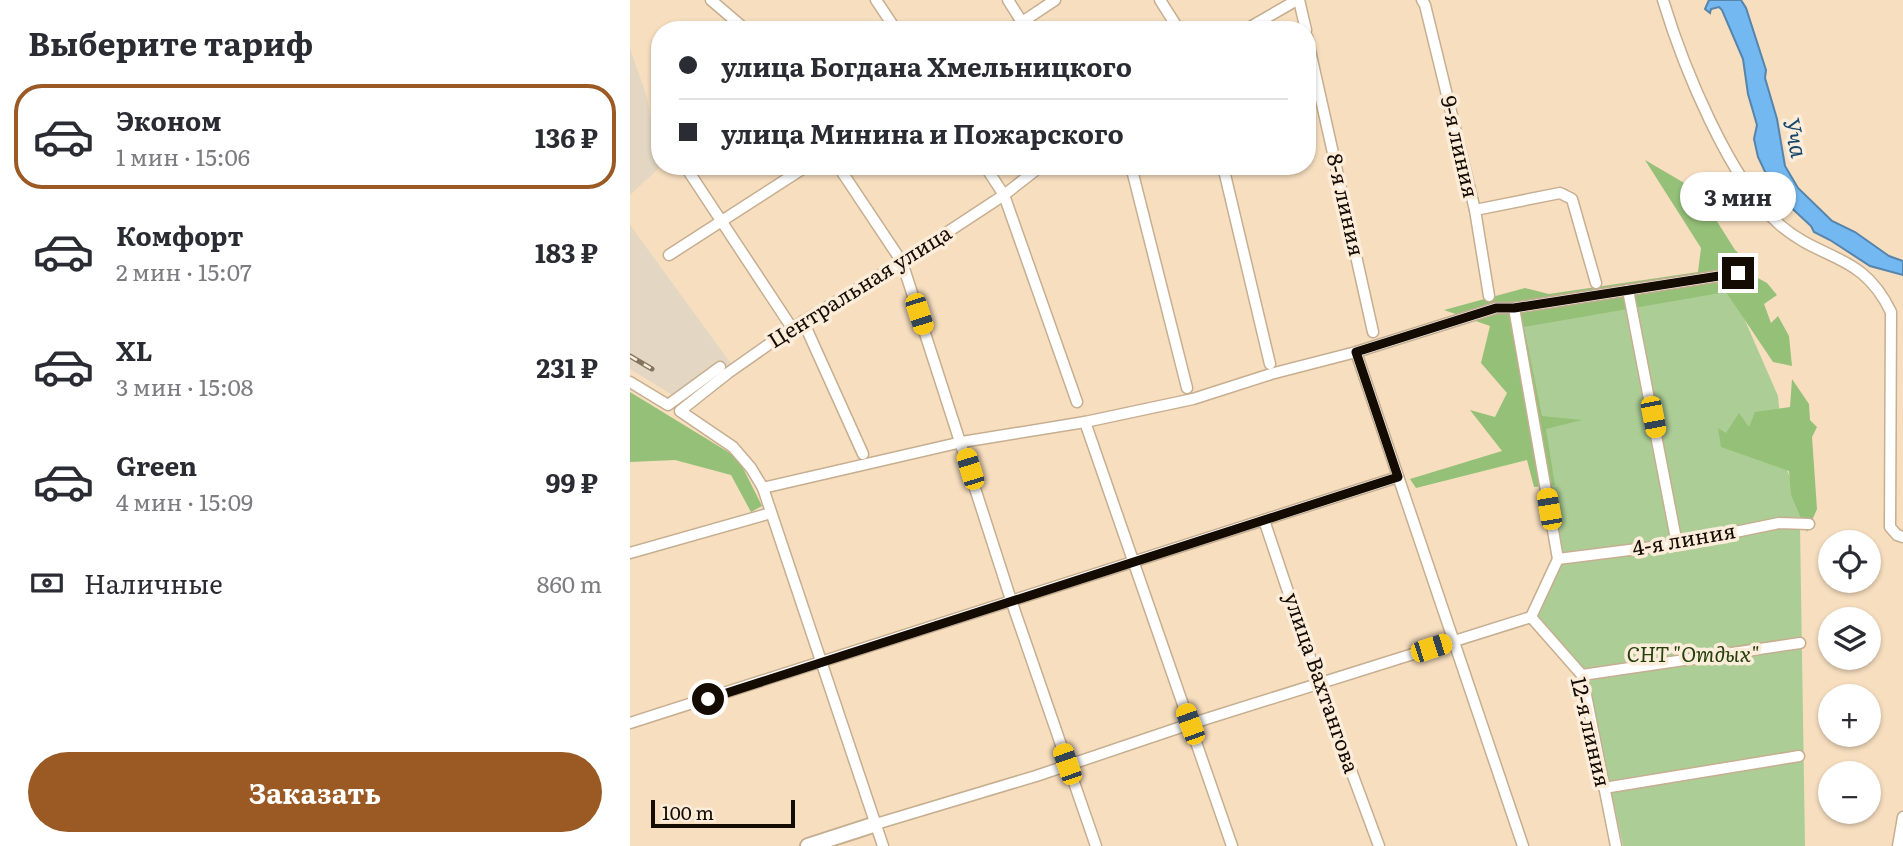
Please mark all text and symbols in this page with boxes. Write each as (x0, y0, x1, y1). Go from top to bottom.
text: Выберите тариф (28, 18, 313, 66)
text: улица Богдана Хмельницкого (721, 46, 1132, 85)
street label: 9-я линия (1435, 92, 1488, 201)
text: Эконом (116, 100, 221, 139)
icon: car (32, 105, 95, 168)
text: улица Минина и Пожарского (721, 113, 1124, 152)
water label: Уча (1776, 114, 1818, 161)
text: 136 ₽ (535, 117, 598, 156)
text: 1 мин · 15:06 (116, 139, 250, 173)
street label: 8-я линия (1321, 150, 1374, 259)
callout: 3 мин (1680, 172, 1796, 220)
text: 3 мин (1704, 179, 1772, 213)
text: Комфорт (116, 215, 243, 254)
street label: Центральная улица (761, 215, 957, 354)
icon: car (32, 220, 95, 283)
text: 183 ₽ (535, 232, 598, 271)
text: 2 мин · 15:07 (116, 254, 252, 288)
route end (1722, 257, 1754, 289)
car (903, 291, 936, 337)
text: XL (116, 330, 153, 369)
icon: car (32, 335, 95, 398)
text: 231 ₽ (536, 347, 598, 386)
text: 3 мин · 15:08 (116, 369, 254, 403)
car (1639, 394, 1668, 440)
text: Green (116, 445, 197, 484)
car (954, 446, 987, 492)
icon: car (32, 450, 95, 513)
text: 99 ₽ (545, 462, 598, 501)
text: 4 мин · 15:09 (116, 484, 253, 518)
car (1536, 486, 1563, 532)
street label: 4-я линия (1629, 513, 1738, 562)
map controls (1818, 530, 1881, 824)
button: locate (1818, 530, 1881, 593)
text: Наличные (84, 563, 223, 602)
icon: cash (28, 564, 66, 602)
text: 860 m (537, 566, 602, 600)
street label: улица Вахтангова (1278, 588, 1369, 777)
button: layers (1818, 607, 1881, 670)
car (1408, 632, 1455, 664)
park label: СНТ "Отдых" (1627, 637, 1759, 668)
street label: 12-я линия (1565, 673, 1620, 790)
route start (692, 683, 724, 715)
button: + (1818, 684, 1881, 747)
car (1173, 701, 1208, 747)
car (1051, 741, 1084, 787)
button: Заказать (28, 752, 602, 832)
button: − (1818, 761, 1881, 824)
scale bar (651, 797, 794, 829)
text: 100 m (662, 798, 714, 826)

